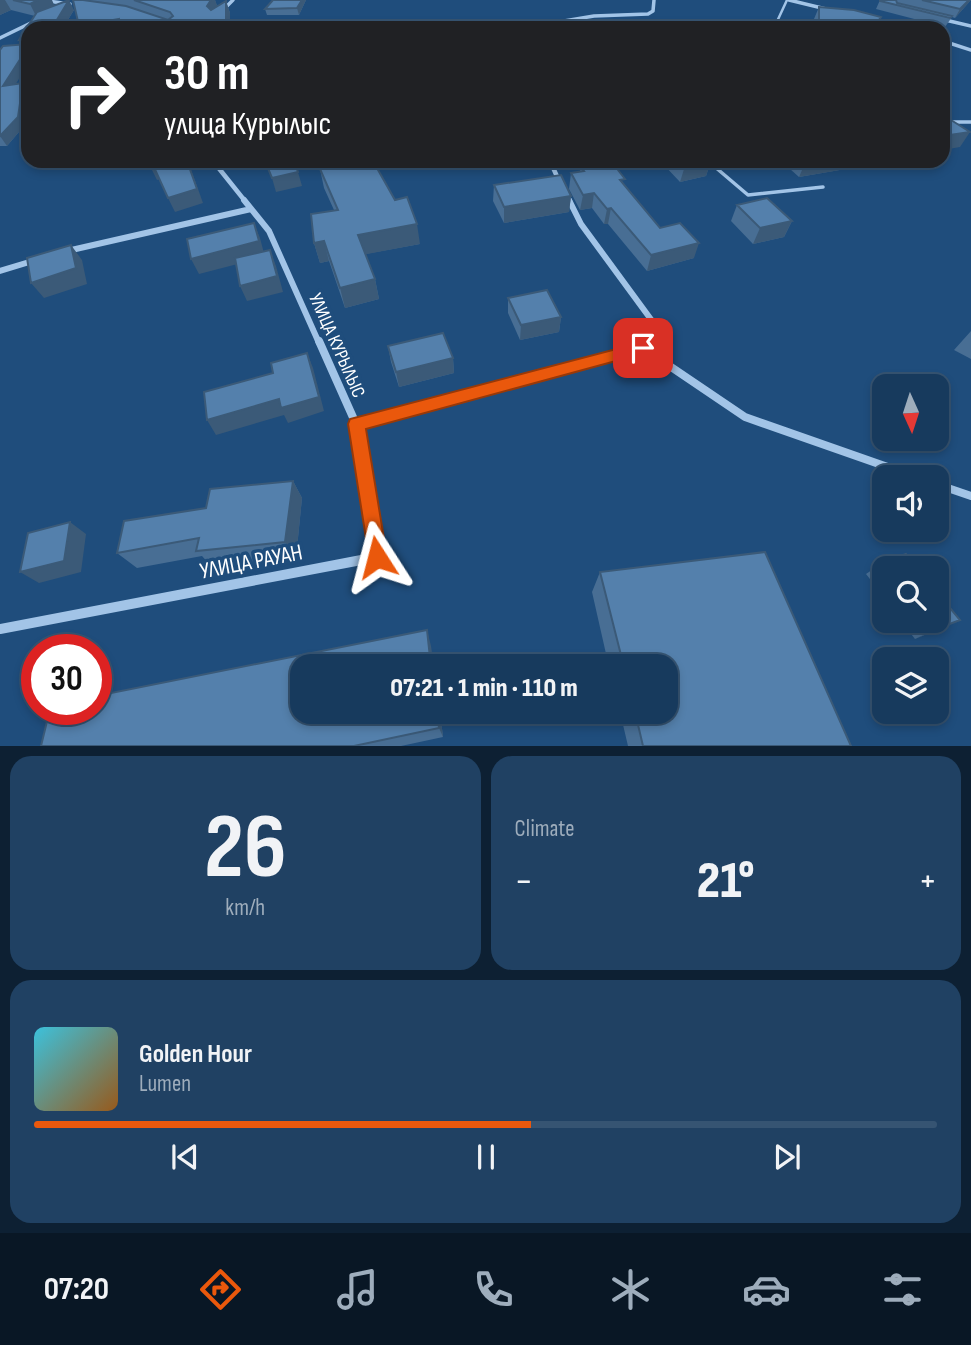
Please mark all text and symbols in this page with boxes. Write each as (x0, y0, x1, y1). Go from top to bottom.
text: 30 m (164, 45, 249, 104)
icon: right (49, 49, 140, 140)
text: улица Курылыс (164, 105, 331, 144)
street label: УЛИЦА КУРЫЛЫС (303, 290, 370, 401)
pin (613, 318, 673, 378)
icon: arrive (624, 329, 662, 367)
north arrow (872, 374, 948, 452)
map controls (872, 374, 949, 724)
button: sound (872, 465, 949, 542)
position arrow (340, 520, 414, 594)
street label: УЛИЦА РАУАН (198, 538, 305, 586)
button: search (872, 556, 949, 633)
speed limit sign: 30 (21, 634, 112, 725)
button: layers (872, 647, 949, 724)
text: 07:21 · 1 min · 110 m (390, 673, 578, 704)
text: 26 (204, 794, 287, 903)
text: Climate (515, 815, 574, 843)
text: 21° (697, 850, 755, 913)
text: − (515, 859, 533, 904)
text: + (918, 859, 937, 904)
text: km/h (225, 894, 265, 922)
text: Golden Hour (139, 1039, 252, 1070)
text: Lumen (139, 1070, 191, 1098)
icon: previous (166, 1138, 204, 1176)
icon: pause (467, 1138, 505, 1176)
icon: next (768, 1138, 806, 1176)
icon: directions (196, 1265, 245, 1314)
icon: music (333, 1265, 382, 1314)
icon: phone (469, 1265, 518, 1314)
icon: climate (606, 1265, 655, 1314)
icon: car (742, 1265, 791, 1314)
icon: filters (878, 1265, 927, 1314)
text: 07:20 (44, 1270, 109, 1309)

